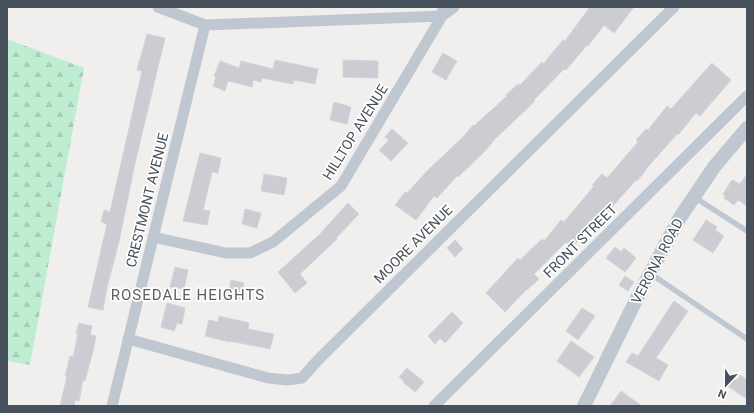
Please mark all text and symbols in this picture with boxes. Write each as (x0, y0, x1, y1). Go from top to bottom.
street label: HILLTOP AVENUE (319, 81, 391, 183)
street label: CRESTMONT AVENUE (123, 131, 171, 269)
street label: FRONT STREET (540, 201, 620, 281)
street label: MOORE AVENUE (371, 202, 455, 286)
street label: VERONA ROAD (628, 216, 686, 306)
district label: ROSEDALE HEIGHTS (111, 286, 265, 304)
north arrow (706, 365, 746, 405)
text: N (716, 386, 728, 401)

